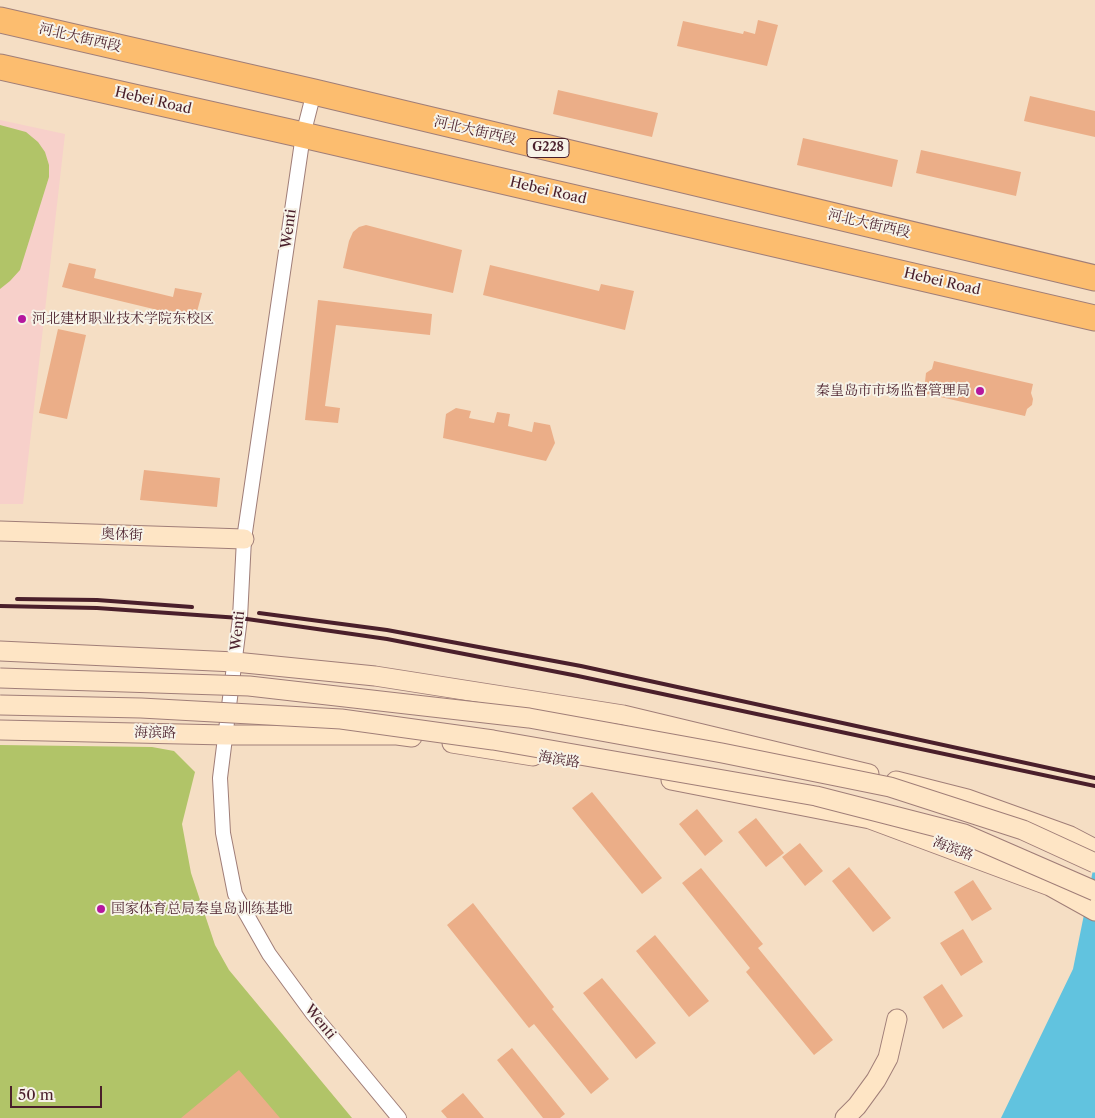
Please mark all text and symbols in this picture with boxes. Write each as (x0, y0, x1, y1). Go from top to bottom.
street label: 河北大街西段 (37, 20, 123, 56)
street label: Hebei Road (113, 84, 193, 118)
street label: 河北大街西段 (432, 113, 518, 149)
road number: G228 (527, 138, 569, 158)
street label: Hebei Road (508, 174, 588, 208)
street label: 河北大街西段 (826, 206, 912, 242)
street label: Wenti (278, 208, 300, 250)
street label: Hebei Road (902, 265, 982, 299)
place label: 河北建材职业技术学院东校区 (32, 311, 214, 327)
marker: 河北建材职业技术学院东校区 (16, 313, 28, 325)
place label: 秦皇岛市市场监督管理局 (816, 383, 970, 399)
marker: 秦皇岛市市场监督管理局 (974, 385, 986, 397)
street label: 奥体街 (101, 526, 143, 544)
street label: Wenti (228, 610, 248, 652)
street label: 海滨路 (134, 724, 176, 742)
street label: 海滨路 (537, 748, 581, 772)
street label: 海滨路 (930, 834, 976, 864)
place label: 国家体育总局秦皇岛训练基地 (111, 901, 293, 917)
marker: 国家体育总局秦皇岛训练基地 (95, 903, 107, 915)
street label: Wenti (301, 1001, 339, 1043)
scale bar (12, 1076, 105, 1108)
text: 50 m (18, 1085, 54, 1104)

